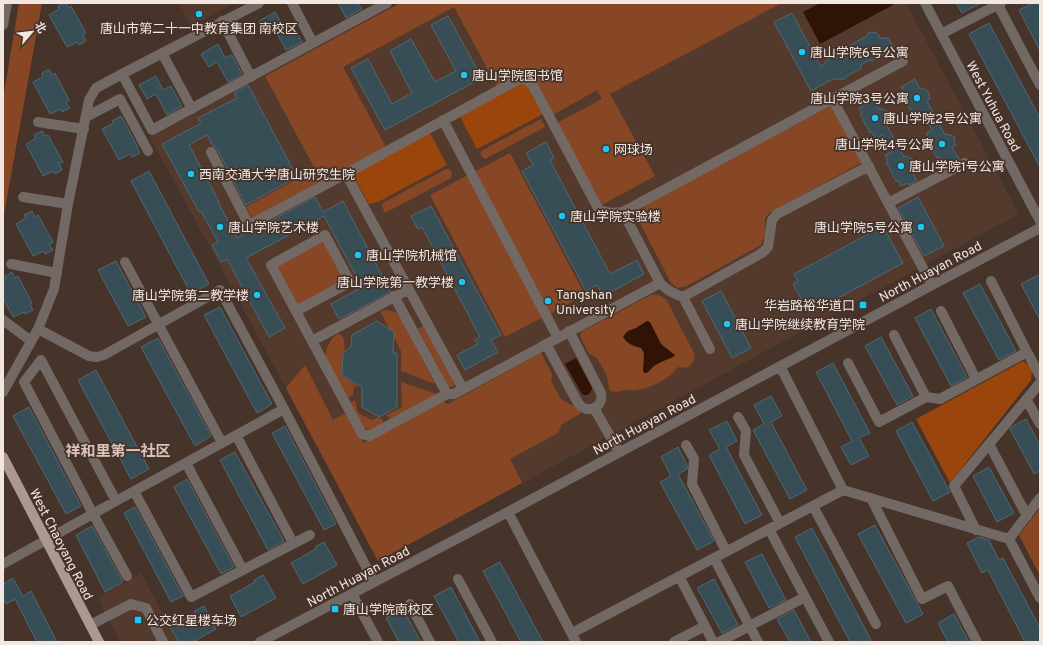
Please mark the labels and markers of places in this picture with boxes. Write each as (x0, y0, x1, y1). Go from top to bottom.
marker: 唐山市第二十一中教育集团 南校区 (194, 9, 204, 19)
place label: 唐山市第二十一中教育集团 南校区 (100, 21, 298, 38)
place label: 唐山学院6号公寓 (810, 45, 909, 62)
marker: 唐山学院6号公寓 (797, 47, 807, 57)
place label: 唐山学院图书馆 (472, 68, 563, 85)
marker: 唐山学院图书馆 (459, 70, 469, 80)
place label: 唐山学院3号公寓 (810, 91, 909, 108)
marker: 唐山学院3号公寓 (912, 93, 922, 103)
place label: 唐山学院2号公寓 (883, 111, 982, 128)
marker: 唐山学院2号公寓 (870, 113, 880, 123)
place label: 唐山学院4号公寓 (835, 137, 934, 154)
marker: 唐山学院4号公寓 (937, 139, 947, 149)
place label: 网球场 (614, 143, 653, 159)
marker: 网球场 (601, 144, 611, 154)
place label: 唐山学院1号公寓 (909, 159, 1005, 176)
marker: 唐山学院1号公寓 (896, 161, 906, 171)
place label: 西南交通大学唐山研究生院 (199, 167, 355, 184)
marker: 西南交通大学唐山研究生院 (186, 169, 196, 179)
place label: 唐山学院实验楼 (570, 209, 661, 226)
marker: 唐山学院实验楼 (557, 211, 567, 221)
place label: 唐山学院艺术楼 (228, 220, 319, 237)
place label: 唐山学院5号公寓 (814, 220, 913, 237)
marker: 唐山学院艺术楼 (215, 222, 225, 232)
marker: 唐山学院5号公寓 (916, 222, 926, 232)
place label: 唐山学院机械馆 (366, 248, 457, 265)
marker: 唐山学院机械馆 (353, 250, 363, 260)
place label: 唐山学院第一教学楼 (337, 275, 454, 292)
marker: 唐山学院第一教学楼 (457, 277, 467, 287)
place label: 唐山学院第二教学楼 (132, 288, 249, 305)
place label: Tangshan University (556, 288, 615, 319)
marker: 唐山学院第二教学楼 (252, 290, 262, 300)
marker: Tangshan University (543, 296, 553, 306)
place label: 华岩路裕华道口 (764, 298, 855, 315)
marker: 华岩路裕华道口 (858, 300, 868, 310)
place label: 唐山学院继续教育学院 (735, 317, 865, 334)
marker: 唐山学院继续教育学院 (722, 319, 732, 329)
place label: 唐山学院南校区 (343, 602, 434, 619)
marker: 唐山学院南校区 (330, 604, 340, 614)
place label: 公交红星楼车场 (146, 613, 237, 630)
marker: 公交红星楼车场 (133, 615, 143, 625)

